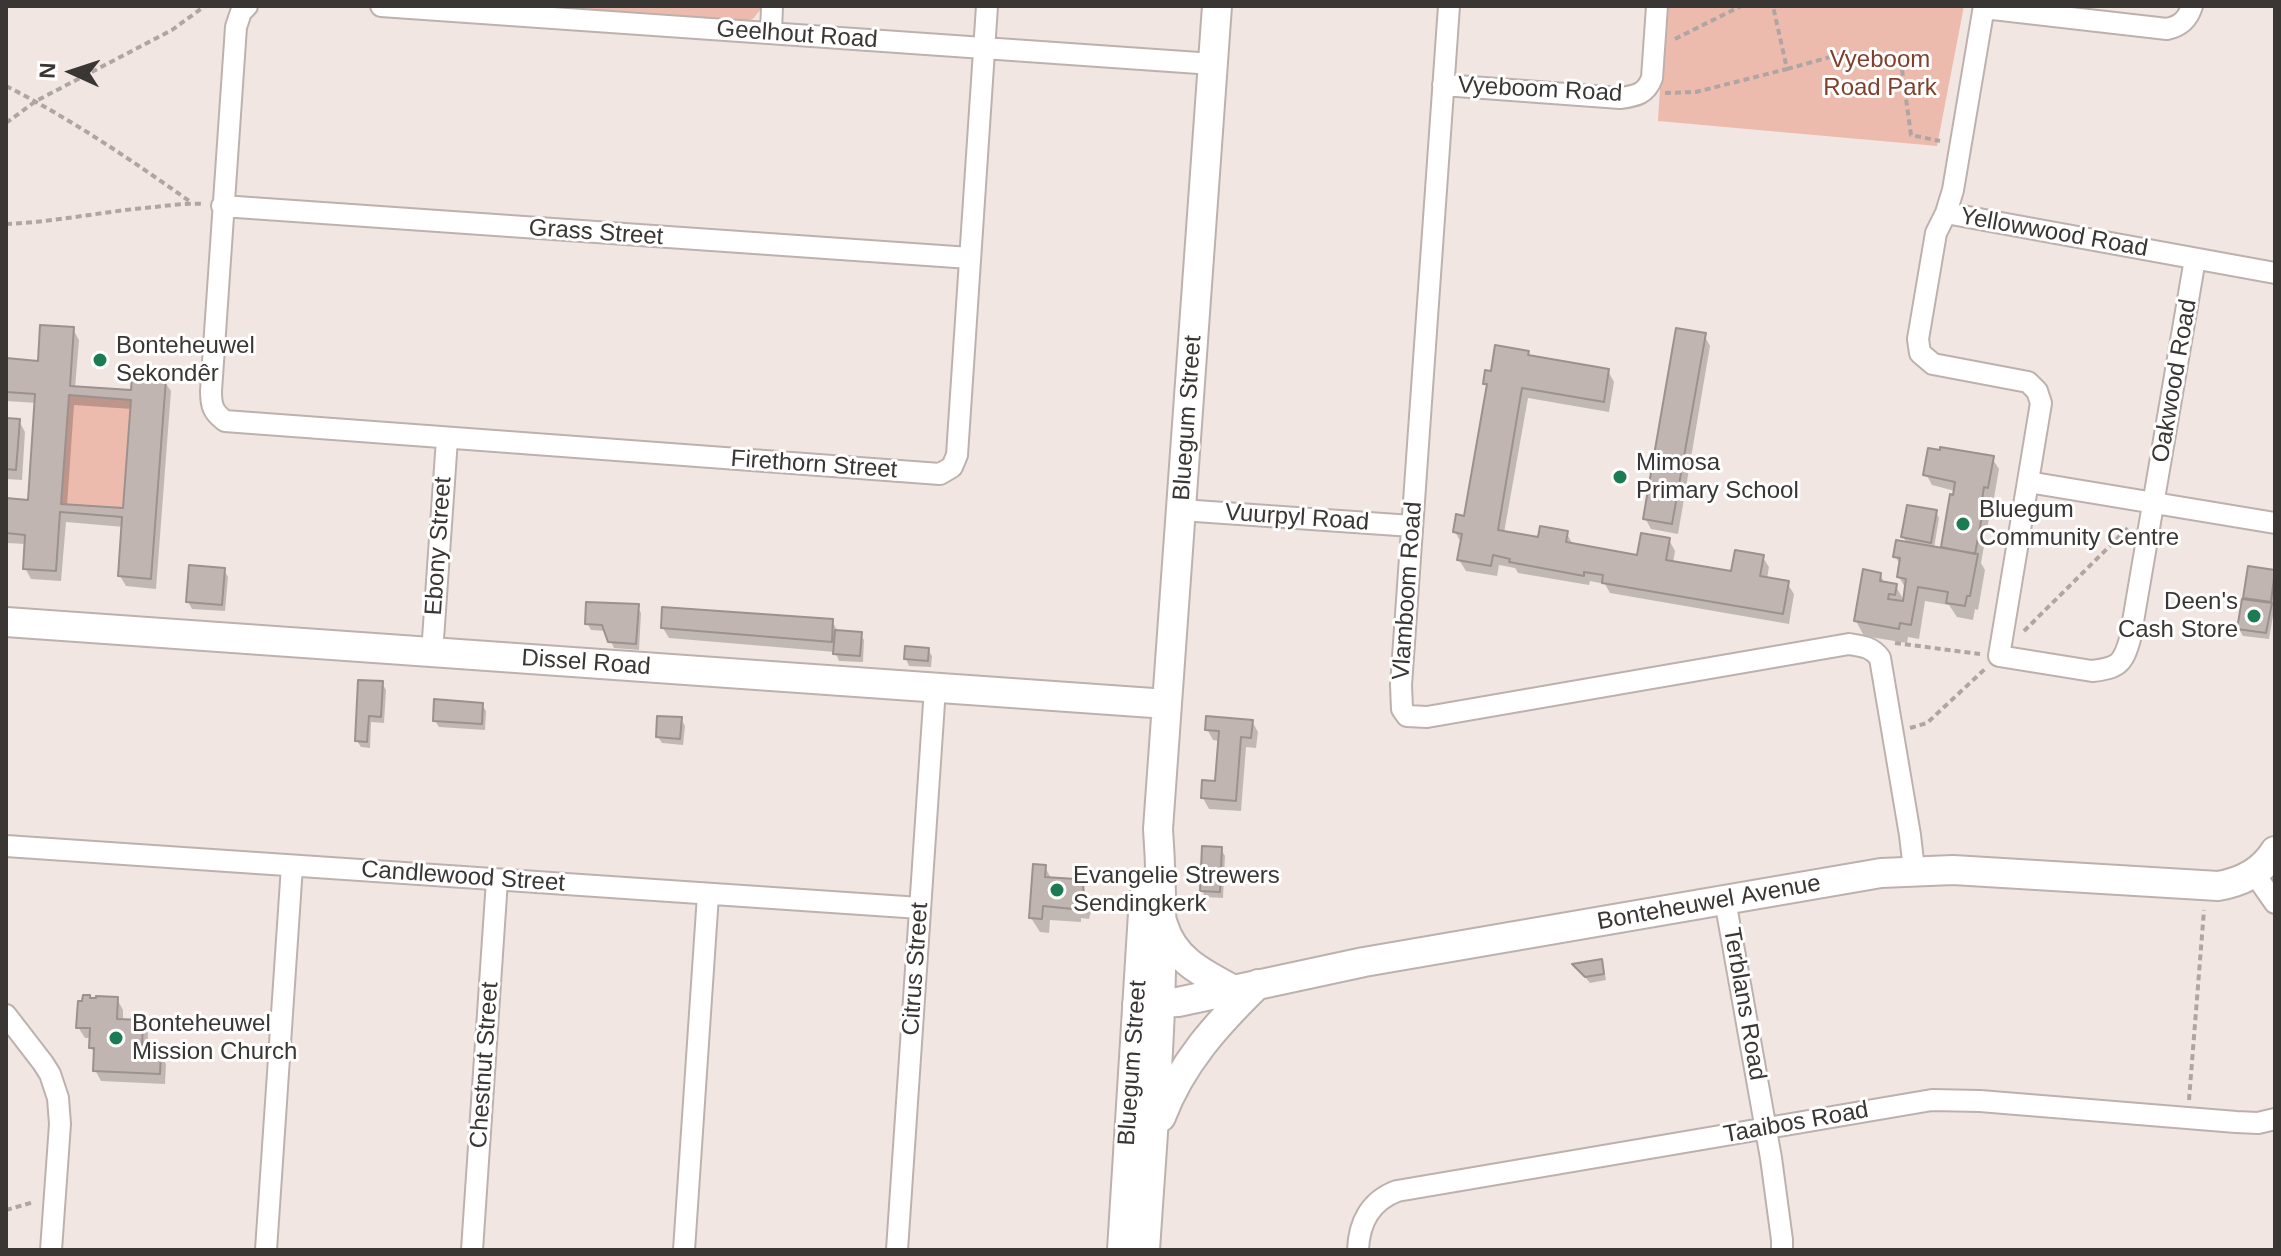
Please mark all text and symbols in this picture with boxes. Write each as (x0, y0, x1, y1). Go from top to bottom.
street label: Geelhout Road (715, 15, 879, 55)
north arrow (32, 32, 112, 112)
park label: Vyeboom Road Park (1823, 46, 1937, 102)
text: N (35, 62, 60, 79)
street label: Vyeboom Road (1457, 71, 1623, 109)
street label: Yellowwood Road (1958, 202, 2150, 264)
street label: Grass Street (528, 214, 664, 252)
street label: Oakwood Road (2146, 297, 2204, 465)
place label: Bonteheuwel Sekondêr (116, 332, 255, 388)
street label: Bluegum Street (1168, 334, 1208, 502)
marker: Bonteheuwel Sekondêr (91, 351, 109, 369)
street label: Firethorn Street (730, 445, 898, 485)
place label: Mimosa Primary School (1636, 449, 1799, 505)
marker: Mimosa Primary School (1611, 468, 1629, 486)
street label: Ebony Street (420, 476, 458, 616)
place label: Bluegum Community Centre (1979, 496, 2179, 552)
street label: Vuurpyl Road (1224, 499, 1370, 537)
street label: Vlamboom Road (1387, 501, 1429, 681)
marker: Bluegum Community Centre (1954, 515, 1972, 533)
place label: Deen's Cash Store (2118, 588, 2238, 644)
marker: Deen's Cash Store (2245, 607, 2263, 625)
street label: Dissel Road (520, 644, 652, 682)
street label: Candlewood Street (360, 856, 566, 898)
place label: Evangelie Strewers Sendingkerk (1073, 862, 1280, 918)
street label: Bonteheuwel Avenue (1595, 869, 1823, 937)
marker: Evangelie Strewers Sendingkerk (1048, 881, 1066, 899)
street label: Citrus Street (897, 901, 935, 1037)
street label: Terblans Road (1716, 925, 1772, 1083)
street label: Bluegum Street (1113, 979, 1153, 1147)
street label: Chestnut Street (465, 981, 505, 1149)
place label: Bonteheuwel Mission Church (132, 1010, 297, 1066)
marker: Bonteheuwel Mission Church (107, 1029, 125, 1047)
street label: Taaibos Road (1721, 1096, 1871, 1150)

